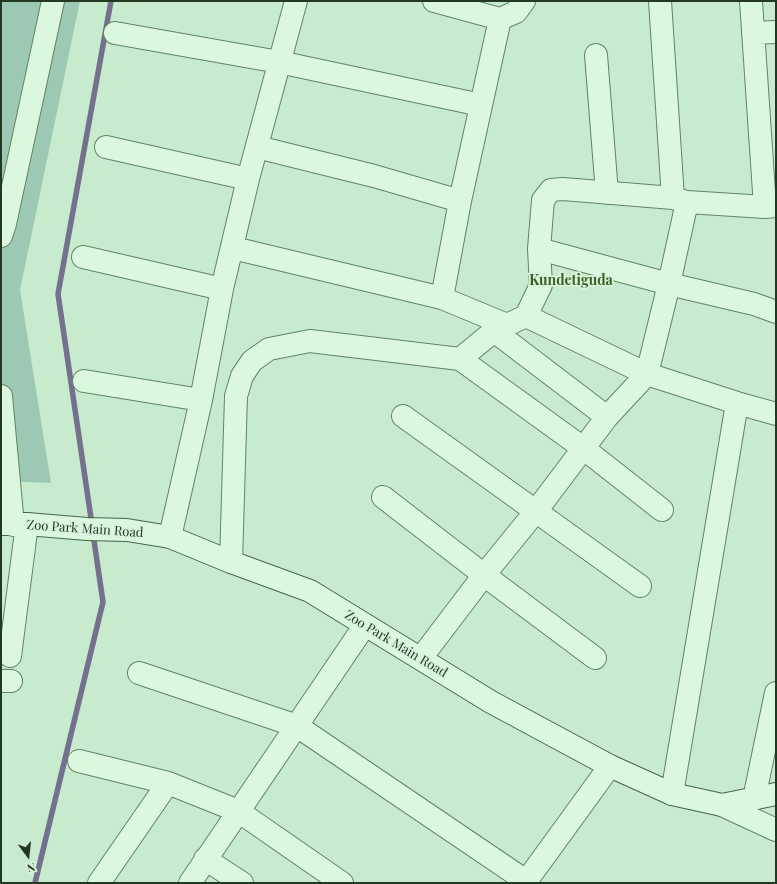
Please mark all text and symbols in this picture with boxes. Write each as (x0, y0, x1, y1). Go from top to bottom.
district label: Kundetiguda (529, 273, 613, 289)
street label: Zoo Park Main Road (26, 517, 144, 541)
street label: Zoo Park Main Road (342, 607, 450, 681)
north arrow (8, 836, 48, 876)
text: N (25, 860, 37, 876)

